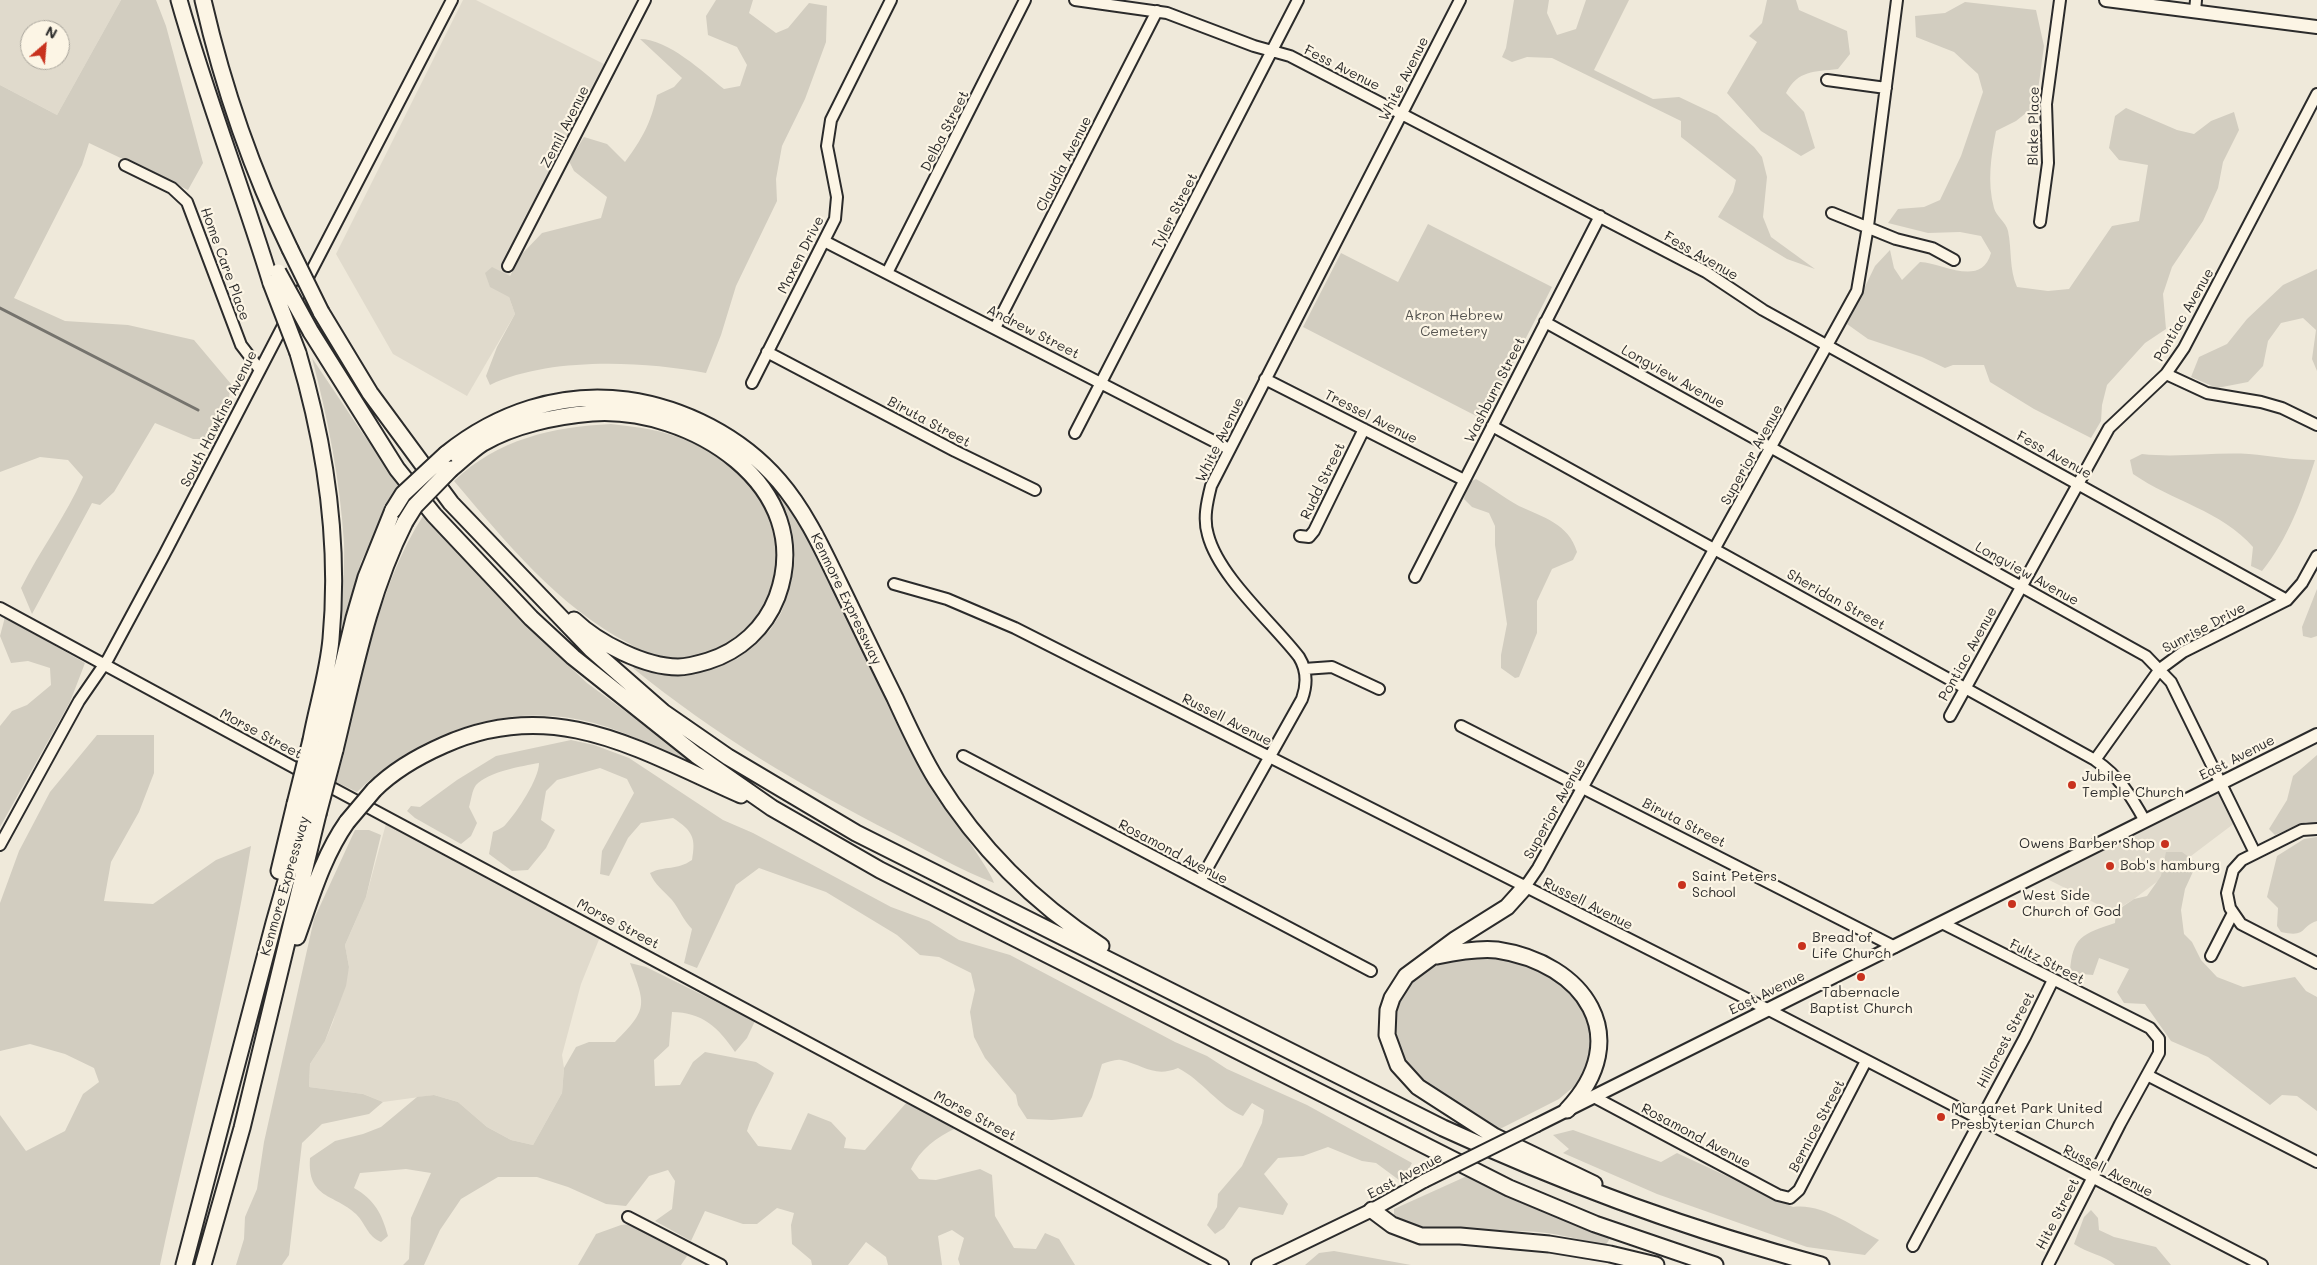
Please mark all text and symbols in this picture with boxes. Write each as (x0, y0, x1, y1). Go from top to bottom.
north arrow (20, 20, 70, 70)
text: N (43, 21, 61, 43)
street label: White Avenue (1376, 34, 1432, 124)
street label: Fess Avenue (1301, 42, 1383, 94)
street label: Zemil Avenue (537, 83, 593, 171)
street label: Blake Place (2025, 86, 2043, 166)
street label: Delba Street (917, 88, 973, 174)
street label: Claudia Avenue (1033, 114, 1095, 214)
street label: Tyler Street (1149, 170, 1201, 252)
street label: Home Care Place (197, 205, 253, 323)
street label: Maxen Drive (774, 213, 828, 297)
street label: Fess Avenue (1661, 228, 1741, 284)
street label: Pontiac Avenue (2150, 265, 2218, 365)
street label: Andrew Street (984, 301, 1082, 363)
park label: Akron Hebrew Cemetery (1405, 308, 1503, 341)
street label: Washburn Street (1461, 334, 1529, 446)
street label: Longview Avenue (1618, 342, 1728, 412)
street label: South Hawkins Avenue (177, 348, 261, 490)
street label: Tressel Avenue (1322, 386, 1420, 448)
street label: Biruta Street (885, 393, 973, 451)
street label: White Avenue (1192, 395, 1248, 485)
street label: Superior Avenue (1717, 402, 1787, 508)
street label: Fess Avenue (2014, 428, 2094, 482)
street label: Rudd Street (1297, 440, 1349, 522)
street label: Kenmore Expressway (807, 530, 885, 668)
street label: Longview Avenue (1972, 539, 2082, 609)
street label: Sheridan Street (1784, 566, 1888, 634)
street label: Sunrise Drive (2160, 599, 2248, 657)
street label: Pontiac Avenue (1935, 604, 2001, 704)
street label: Russell Avenue (1179, 690, 1275, 750)
street label: Morse Street (217, 705, 305, 763)
street label: East Avenue (2196, 732, 2278, 784)
street label: Superior Avenue (1520, 756, 1590, 862)
place label: Jubilee Temple Church (2082, 769, 2184, 802)
marker: Jubilee Temple Church (2066, 779, 2078, 791)
street label: Biruta Street (1639, 795, 1729, 851)
street label: Kenmore Expressway (257, 814, 313, 958)
street label: Rosamond Avenue (1115, 816, 1231, 888)
place label: Owens Barber Shop (2019, 836, 2155, 852)
marker: Owens Barber Shop (2159, 838, 2171, 850)
place label: Bob's hamburg (2120, 858, 2220, 874)
marker: Bob's hamburg (2104, 860, 2116, 872)
place label: Saint Peters School (1692, 869, 1777, 902)
street label: Russell Avenue (1540, 874, 1636, 934)
marker: Saint Peters School (1676, 879, 1688, 891)
place label: West Side Church of God (2022, 888, 2121, 920)
street label: Morse Street (574, 895, 662, 953)
marker: West Side Church of God (2006, 898, 2018, 910)
place label: Bread of Life Church (1812, 930, 1891, 962)
street label: Fultz Street (2007, 936, 2087, 988)
marker: Bread of Life Church (1796, 940, 1808, 952)
street label: East Avenue (1726, 967, 1808, 1019)
marker: Tabernacle Baptist Church (1855, 971, 1867, 983)
place label: Tabernacle Baptist Church (1810, 985, 1912, 1018)
street label: Hillcrest Street (1973, 989, 2039, 1091)
street label: Bernice Street (1786, 1077, 1848, 1175)
street label: Morse Street (931, 1087, 1019, 1145)
street label: Rosamond Avenue (1638, 1100, 1754, 1172)
place label: Margaret Park United Presbyterian Church (1951, 1101, 2102, 1134)
marker: Margaret Park United Presbyterian Church (1935, 1111, 1947, 1123)
street label: Russell Avenue (2060, 1141, 2156, 1201)
street label: East Avenue (1365, 1149, 1445, 1203)
street label: Hite Street (2033, 1175, 2083, 1253)

